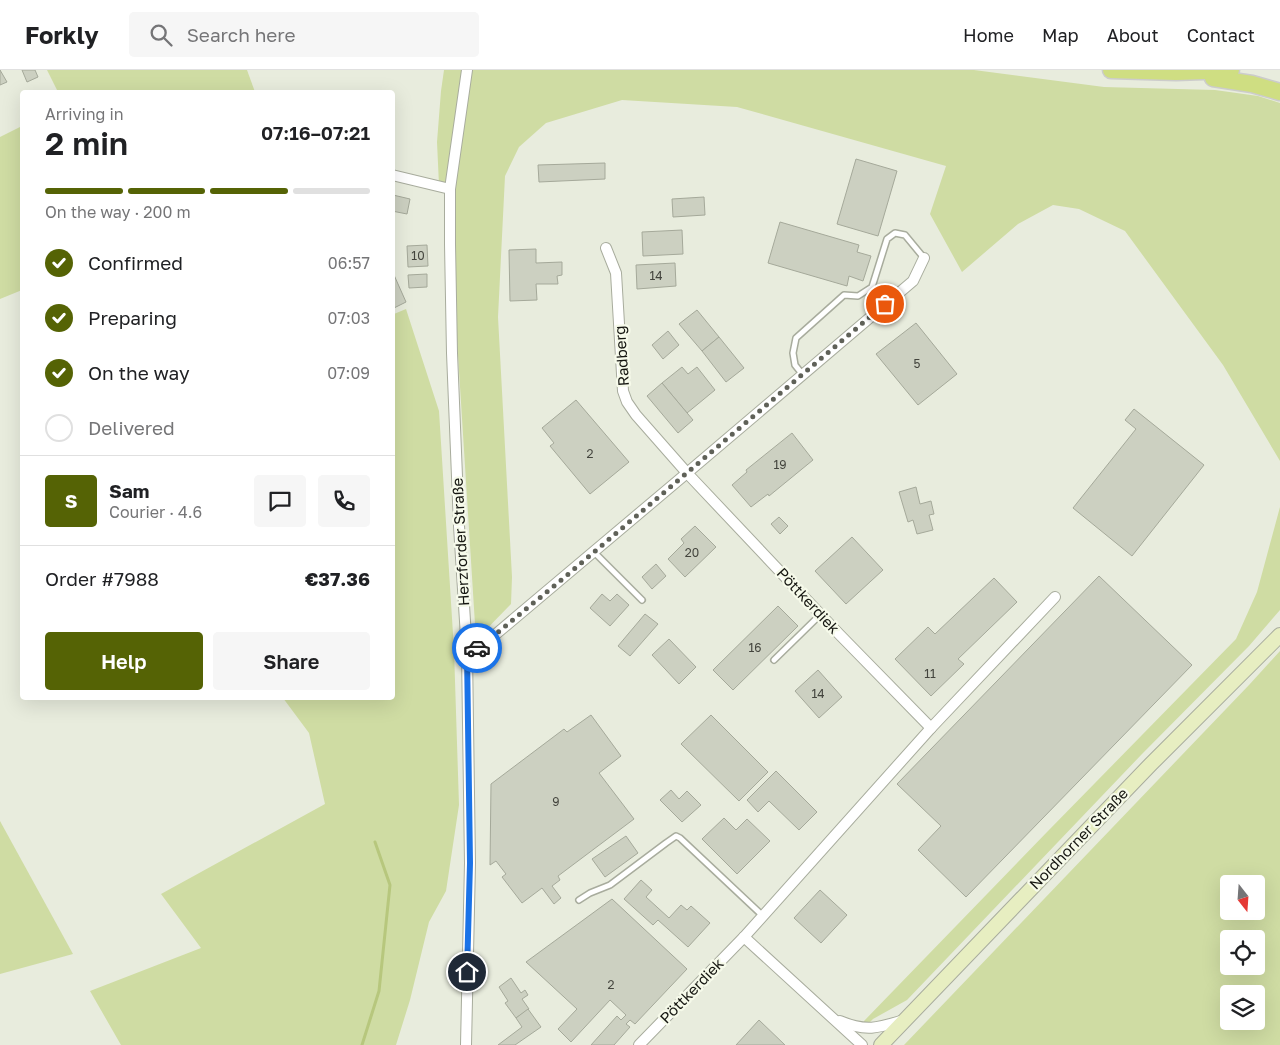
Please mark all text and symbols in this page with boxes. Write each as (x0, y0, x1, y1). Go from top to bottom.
search box (129, 12, 479, 57)
text: Forkly (25, 20, 99, 49)
icon: search (147, 21, 175, 49)
text: Search here (187, 23, 296, 46)
text: Home (963, 24, 1014, 46)
text: Map (1042, 24, 1079, 46)
text: About (1107, 24, 1159, 46)
text: Contact (1187, 24, 1255, 46)
text: Arriving in (45, 104, 124, 124)
text: 07:16–07:21 (261, 121, 370, 144)
text: 2 min (45, 124, 128, 162)
text: On the way · 200 m (45, 202, 191, 222)
house number: 10 (411, 248, 425, 263)
icon: check (45, 249, 73, 277)
text: Confirmed (88, 251, 183, 274)
text: 06:57 (328, 253, 370, 273)
house number: 14 (649, 268, 663, 283)
pin (864, 283, 906, 325)
icon: bag (871, 290, 899, 318)
icon: check (45, 304, 73, 332)
text: Preparing (88, 306, 177, 329)
text: 07:03 (328, 308, 370, 328)
street label: Radberg (610, 325, 632, 387)
house number: 5 (914, 356, 921, 371)
icon: check (45, 359, 73, 387)
text: On the way (88, 361, 190, 384)
text: 07:09 (327, 363, 370, 383)
text: Delivered (88, 416, 175, 439)
house number: 2 (587, 446, 594, 461)
house number: 19 (773, 457, 787, 472)
button: chat (254, 475, 306, 527)
button: phone (318, 475, 370, 527)
street label: Herzforder Straße (448, 477, 472, 607)
text: Sam (109, 479, 149, 502)
text: S (65, 489, 77, 512)
text: Courier · 4.6 (109, 502, 202, 522)
house number: 20 (685, 545, 699, 560)
street label: Pöttkerdiek (774, 564, 844, 637)
text: Order #7988 (45, 567, 159, 590)
text: €37.36 (305, 567, 370, 590)
courier (452, 623, 502, 673)
button: Help (45, 632, 203, 690)
button: Share (213, 632, 370, 690)
icon: car (463, 634, 491, 662)
house number: 16 (748, 640, 762, 655)
house number: 11 (924, 666, 936, 681)
house number: 14 (811, 686, 825, 701)
street label: Nordhorner Straße (1025, 784, 1131, 893)
house number: 9 (552, 794, 560, 809)
north arrow (1220, 875, 1265, 920)
map controls (1220, 875, 1265, 1030)
button: locate (1220, 930, 1265, 975)
pin (446, 951, 488, 993)
street label: Pöttkerdiek (656, 954, 727, 1027)
icon: home (453, 958, 481, 986)
house number: 2 (608, 977, 615, 992)
button: layers (1220, 985, 1265, 1030)

